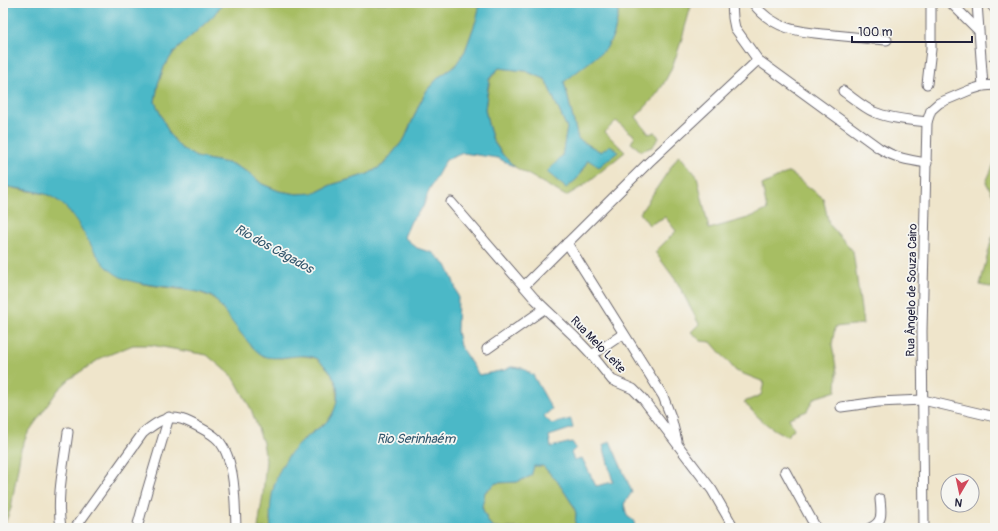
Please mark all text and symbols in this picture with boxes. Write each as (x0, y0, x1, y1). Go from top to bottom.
scale bar (852, 18, 972, 44)
text: 100 m (858, 25, 893, 40)
water label: Rio dos Cágados (232, 221, 318, 278)
street label: Rua Ângelo de Souza Cairo (902, 223, 921, 357)
street label: Rua Melo Leite (567, 313, 629, 377)
water label: Rio Serinhaém (377, 431, 457, 447)
north arrow (940, 473, 980, 513)
text: N (953, 495, 963, 509)

